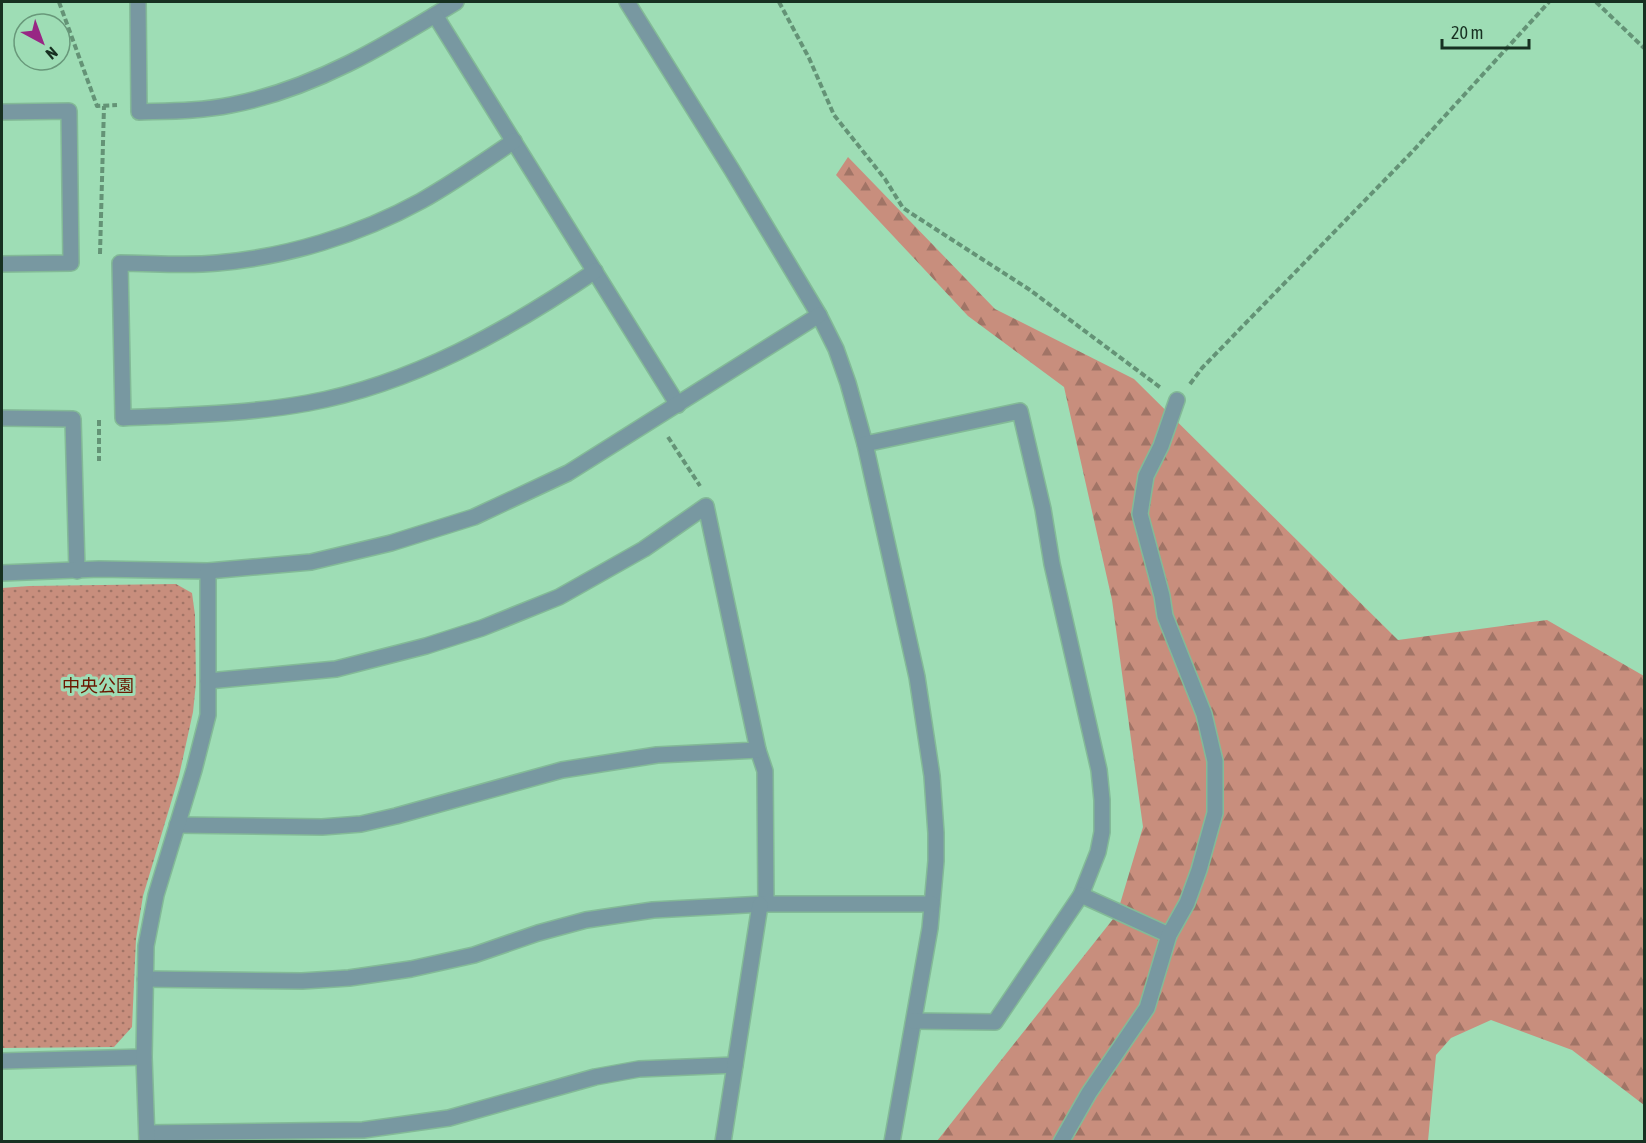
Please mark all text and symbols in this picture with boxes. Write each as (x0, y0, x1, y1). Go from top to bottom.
north arrow (12, 12, 72, 72)
scale bar (1442, 12, 1529, 50)
text: 20 m (1451, 22, 1483, 43)
text: N (42, 43, 61, 63)
park label: 中央公園 (62, 675, 134, 696)

